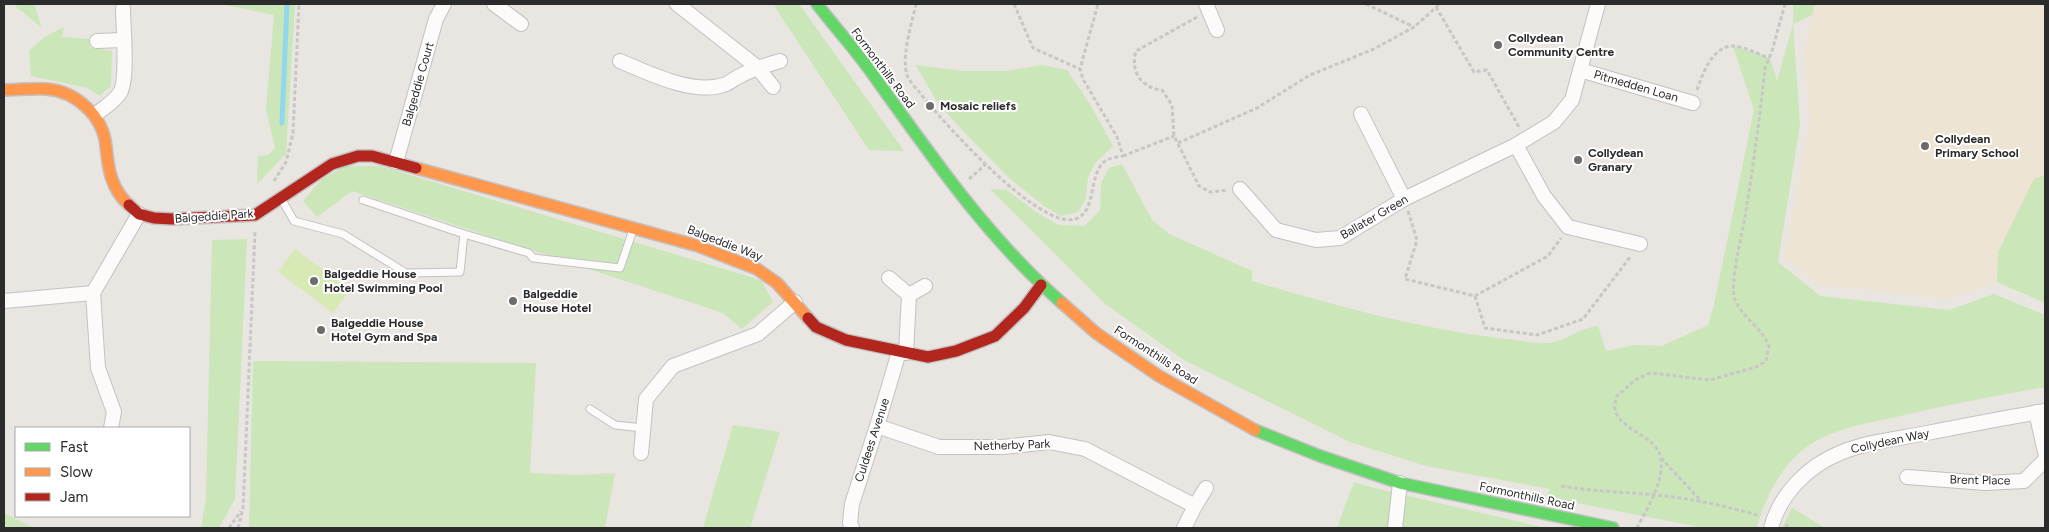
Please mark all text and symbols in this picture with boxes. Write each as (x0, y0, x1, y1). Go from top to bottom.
street label: Formonthills Road (848, 25, 918, 111)
place label: Collydean Community Centre (1508, 31, 1615, 59)
marker: Collydean Community Centre (1492, 39, 1504, 51)
street label: Balgeddie Court (399, 40, 437, 128)
street label: Pitmedden Loan (1592, 67, 1680, 105)
place label: Mosaic reliefs (940, 99, 1016, 113)
marker: Mosaic reliefs (924, 100, 936, 112)
place label: Collydean Primary School (1935, 132, 2019, 160)
marker: Collydean Primary School (1919, 140, 1931, 152)
place label: Collydean Granary (1588, 146, 1643, 174)
marker: Collydean Granary (1572, 154, 1584, 166)
street label: Ballater Green (1338, 192, 1411, 242)
street label: Balgeddie Park (174, 206, 254, 226)
street label: Balgeddie Way (685, 222, 765, 264)
place label: Balgeddie House Hotel Swimming Pool (324, 267, 443, 295)
marker: Balgeddie House Hotel Swimming Pool (308, 275, 320, 287)
place label: Balgeddie House Hotel (523, 287, 591, 315)
marker: Balgeddie House Hotel (507, 295, 519, 307)
place label: Balgeddie House Hotel Gym and Spa (331, 316, 437, 344)
street label: Formonthills Road (1112, 323, 1200, 387)
marker: Balgeddie House Hotel Gym and Spa (315, 324, 327, 336)
street label: Culdees Avenue (852, 396, 892, 484)
street label: Collydean Way (1850, 426, 1931, 456)
legend (15, 427, 190, 517)
street label: Netherby Park (973, 437, 1051, 453)
text: Fast (60, 438, 89, 456)
text: Slow (60, 463, 93, 481)
street label: Brent Place (1949, 472, 2011, 488)
street label: Formonthills Road (1478, 479, 1576, 513)
text: Jam (60, 488, 88, 506)

